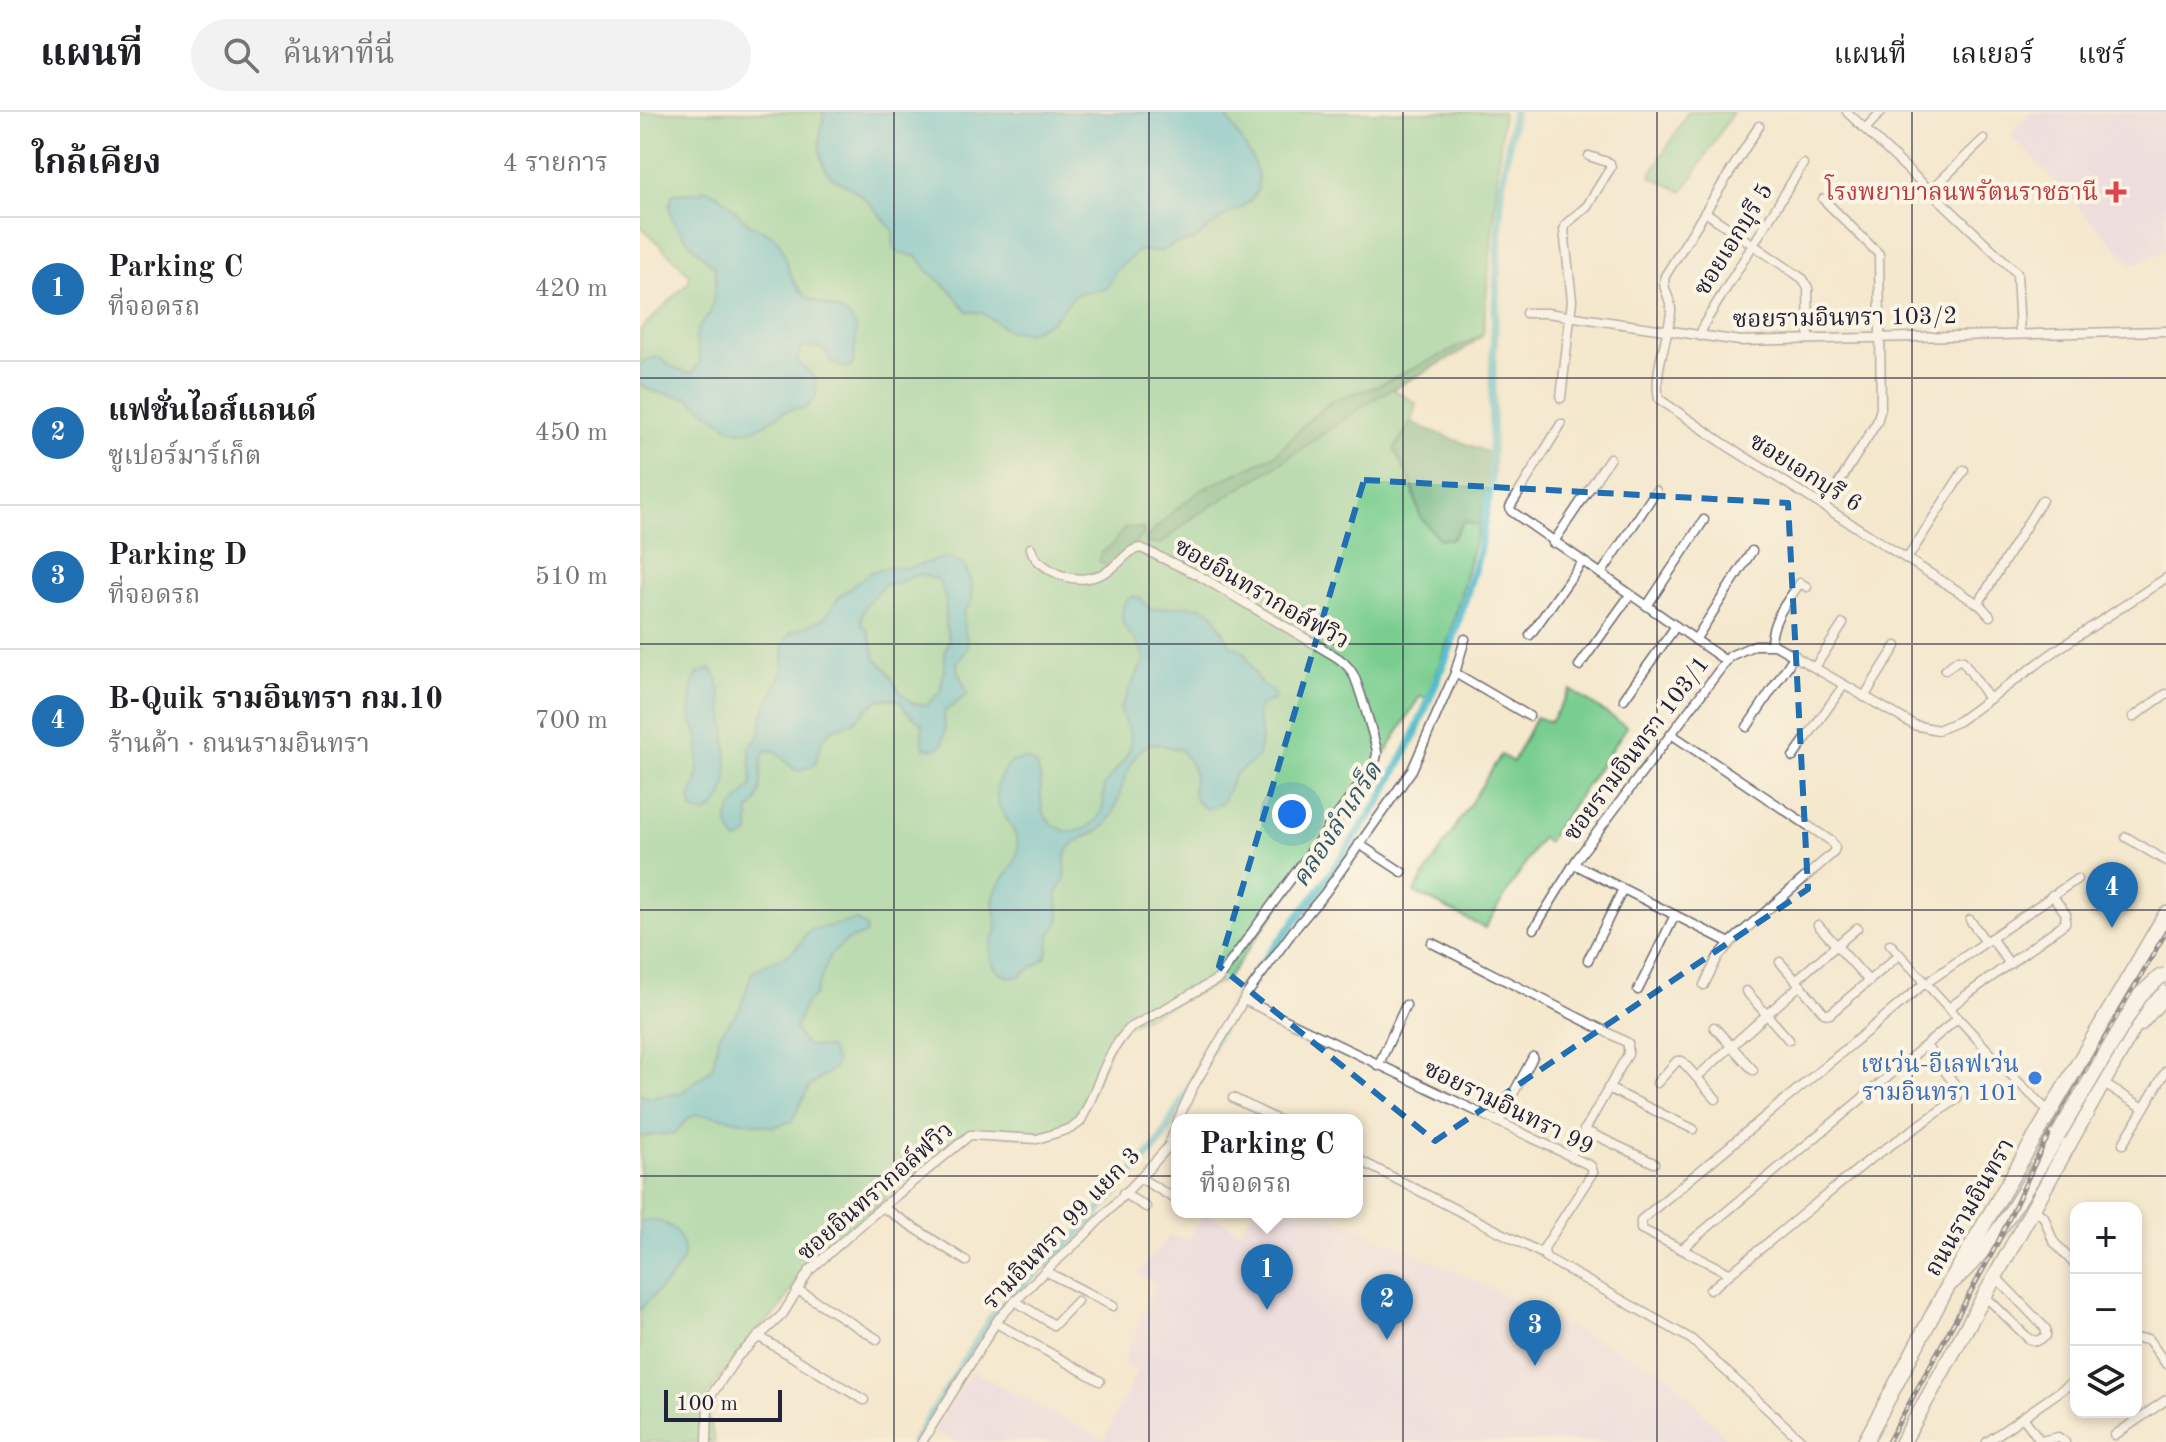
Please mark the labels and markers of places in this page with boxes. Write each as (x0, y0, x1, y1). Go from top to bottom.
place label: โรงพยาบาลนพรัตนราชธานี (1824, 174, 2098, 206)
marker: โรงพยาบาลนพรัตนราชธานี (2105, 181, 2127, 203)
pin: 4 (2086, 862, 2138, 928)
place label: เซเว่น-อีเลฟเว่น รามอินทรา 101 (1861, 1050, 2019, 1106)
marker: เซเว่น-อีเลฟเว่น รามอินทรา 101 (2026, 1069, 2044, 1087)
pin: 1 (1241, 1244, 1293, 1310)
pin: 2 (1361, 1274, 1413, 1340)
pin: 3 (1509, 1300, 1561, 1366)

